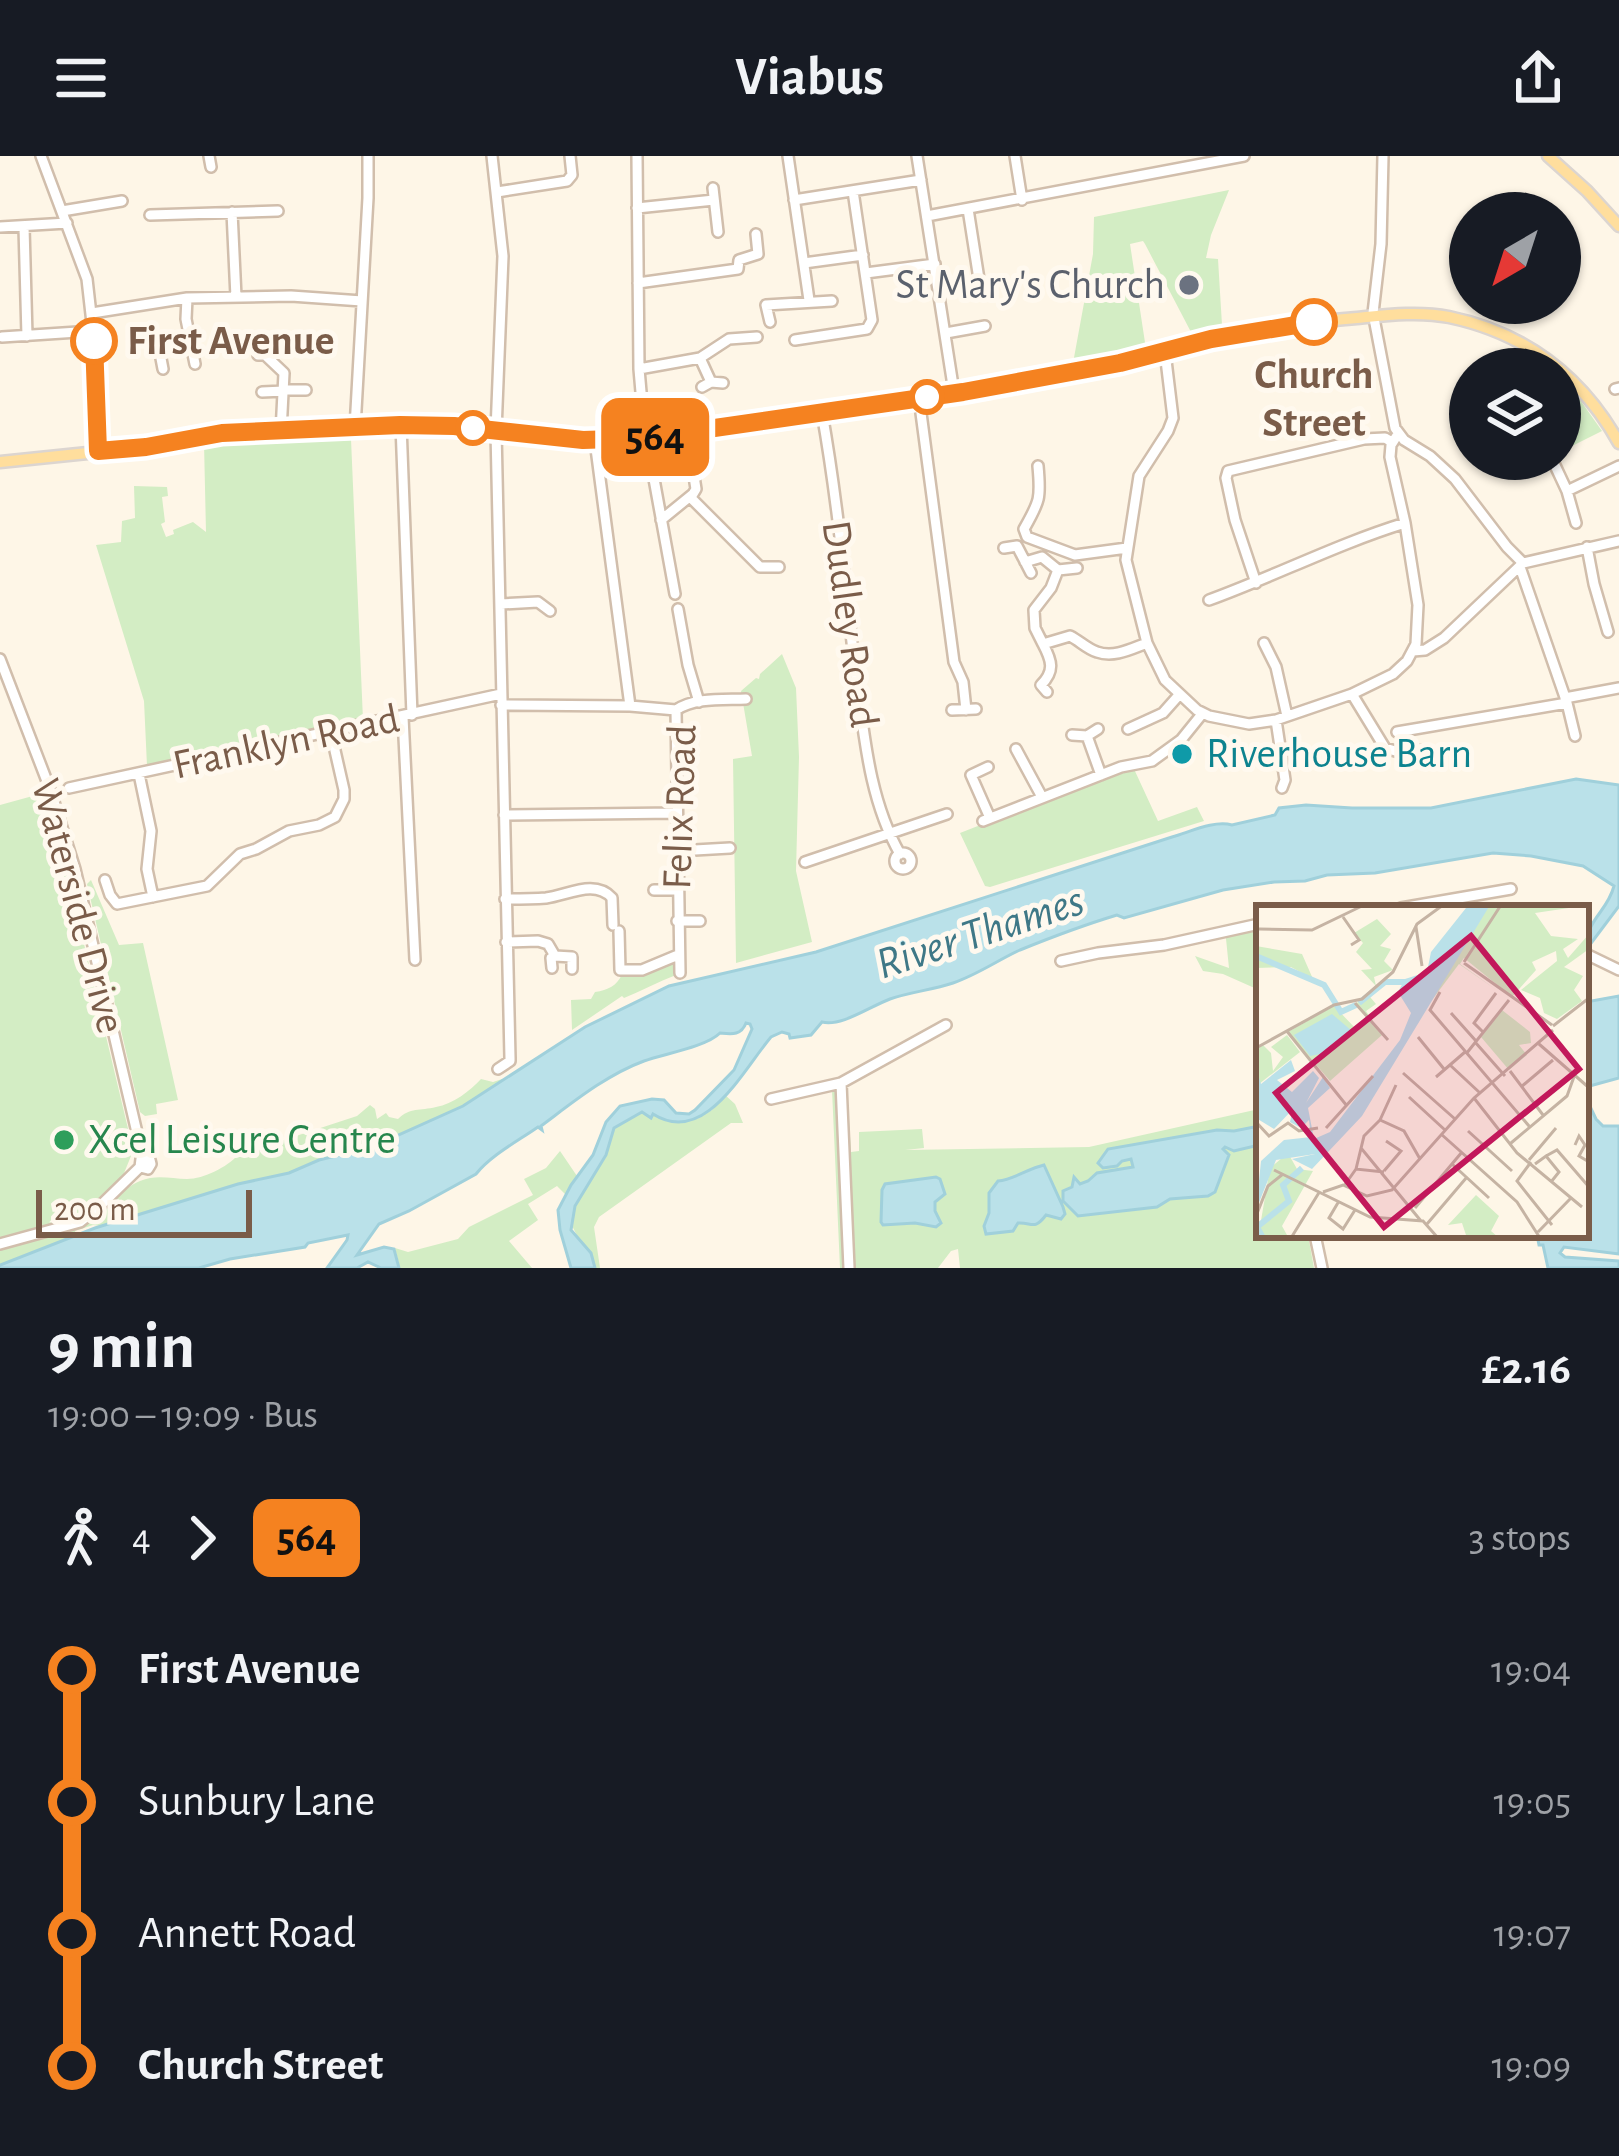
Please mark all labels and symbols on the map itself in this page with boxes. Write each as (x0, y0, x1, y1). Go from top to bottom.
north arrow (1449, 192, 1581, 324)
place label: St Mary's Church (895, 264, 1165, 306)
marker: St Mary's Church (1176, 272, 1202, 298)
marker: Church Street (1292, 300, 1336, 344)
marker: First Avenue (72, 319, 116, 363)
place label: First Avenue (127, 320, 335, 362)
place label: Church Street (1255, 354, 1373, 444)
unlabelled marker (911, 381, 943, 413)
line badge: 564 (586, 398, 724, 476)
unlabelled marker (457, 412, 489, 444)
street label: Dudley Road (815, 518, 885, 730)
street label: Franklyn Road (169, 698, 403, 786)
street label: Felix Road (656, 724, 704, 890)
place label: Riverhouse Barn (1206, 733, 1472, 775)
marker: Riverhouse Barn (1169, 741, 1195, 767)
street label: Waterside Drive (24, 774, 132, 1038)
water label: River Thames (871, 878, 1089, 988)
inset map (1256, 905, 1589, 1238)
place label: Xcel Leisure Centre (88, 1119, 396, 1161)
marker: Xcel Leisure Centre (51, 1127, 77, 1153)
scale bar (36, 1184, 252, 1237)

